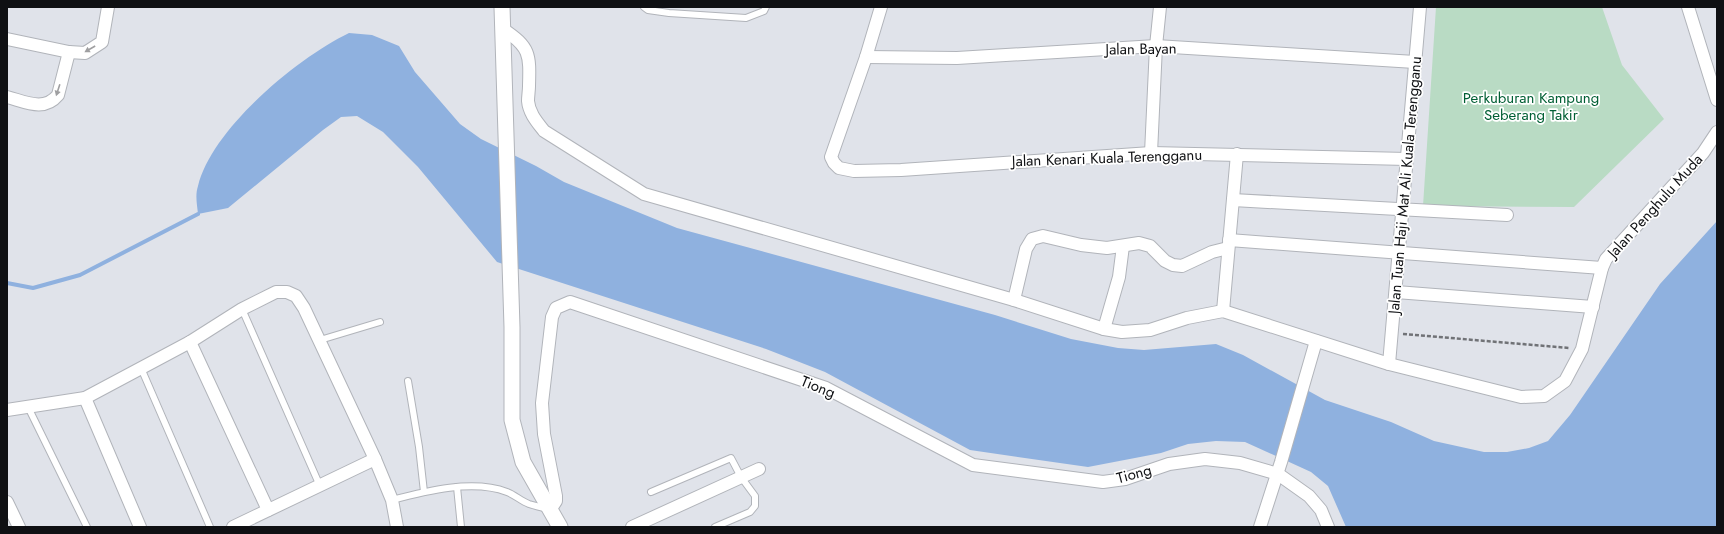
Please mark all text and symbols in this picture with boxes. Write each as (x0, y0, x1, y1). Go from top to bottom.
street label: Jalan Bayan (1103, 37, 1177, 61)
one-way arrow (84, 46, 96, 53)
street label: Jalan Tuan Haji Mat Ali Kuala Terengganu (1383, 55, 1427, 317)
one-way arrow (55, 84, 61, 96)
park label: Perkuburan Kampung Seberang Takir (1463, 87, 1599, 126)
street label: Jalan Kenari Kuala Terengganu (1010, 144, 1202, 172)
street label: Jalan Penghulu Muda (1601, 149, 1708, 264)
street label: Tiong (797, 370, 839, 404)
street label: Tiong (1114, 459, 1154, 489)

